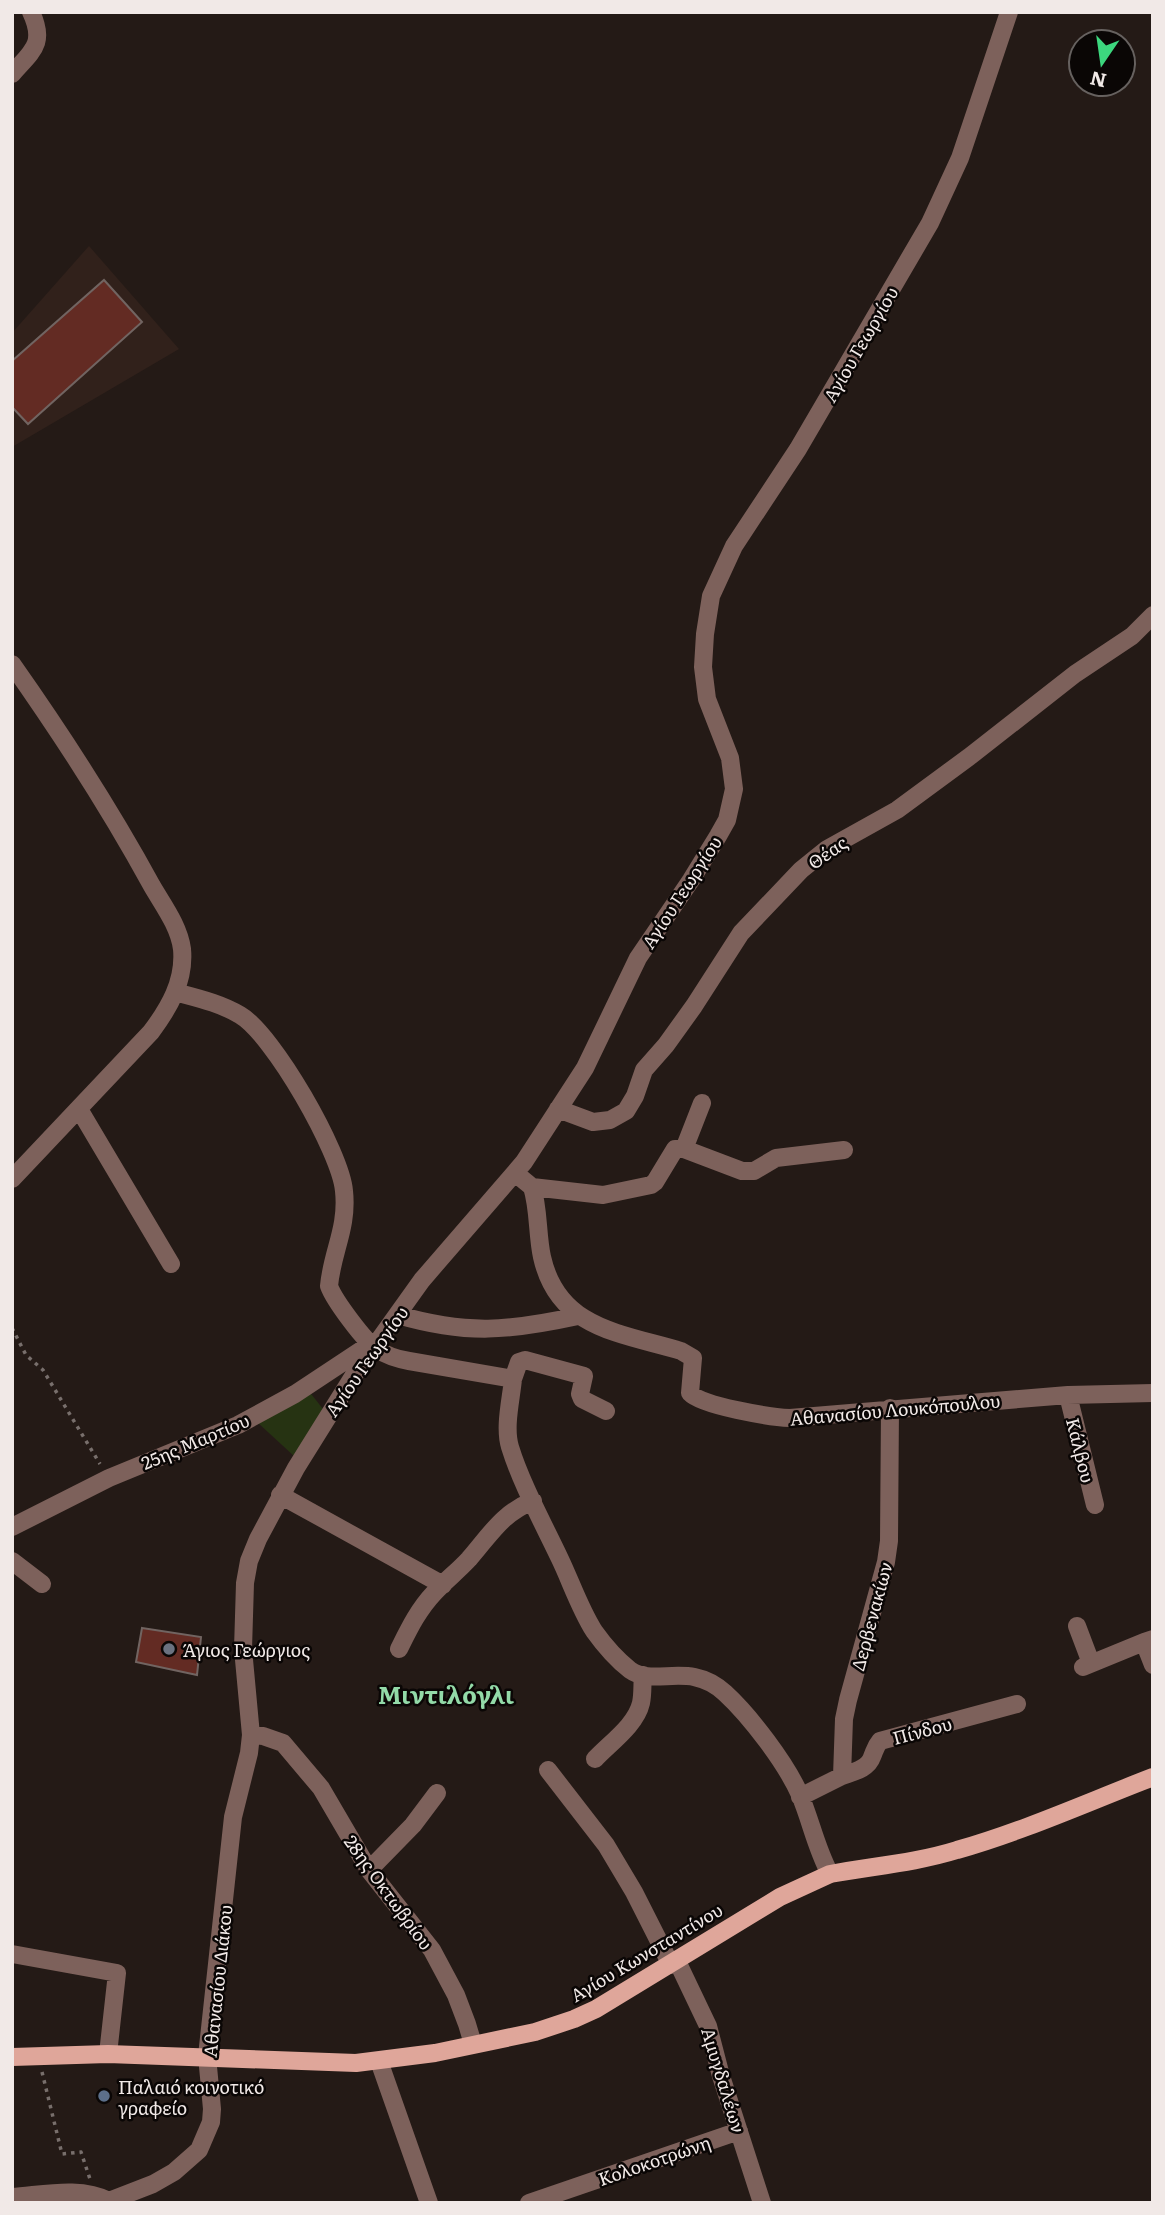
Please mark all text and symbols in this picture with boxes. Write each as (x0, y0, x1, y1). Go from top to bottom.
north arrow (1067, 28, 1137, 98)
text: N (1087, 65, 1109, 96)
street label: Αγίου Γεωργίου (816, 281, 904, 407)
street label: Θέας (802, 829, 852, 875)
street label: Αγίου Γεωργίου (634, 830, 728, 954)
street label: Αγίου Γεωργίου (318, 1300, 414, 1422)
street label: Αθανασίου Λουκόπουλου (789, 1386, 1001, 1432)
street label: 25ης Μαρτίου (137, 1406, 253, 1476)
street label: Κάλβου (1060, 1415, 1102, 1485)
street label: Δερβενακίων (844, 1559, 898, 1673)
place label: Άγιος Γεώργιος (183, 1636, 310, 1663)
marker: Άγιος Γεώργιος (161, 1641, 177, 1657)
district label: Μιντιλόγλι (378, 1676, 514, 1711)
street label: Πίνδου (889, 1709, 955, 1751)
street label: 28ης Οκτωβρίου (338, 1829, 440, 1955)
street label: Αγίου Κωνσταντίνου (565, 1896, 727, 2008)
street label: Αθανασίου Διάκου (196, 1903, 238, 2059)
street label: Αμυγδαλέων (695, 2024, 753, 2136)
place label: Παλαιό κοινοτικό γραφείο (118, 2073, 264, 2121)
marker: Παλαιό κοινοτικό γραφείο (96, 2088, 112, 2104)
street label: Κολοκοτρώνη (594, 2128, 714, 2192)

